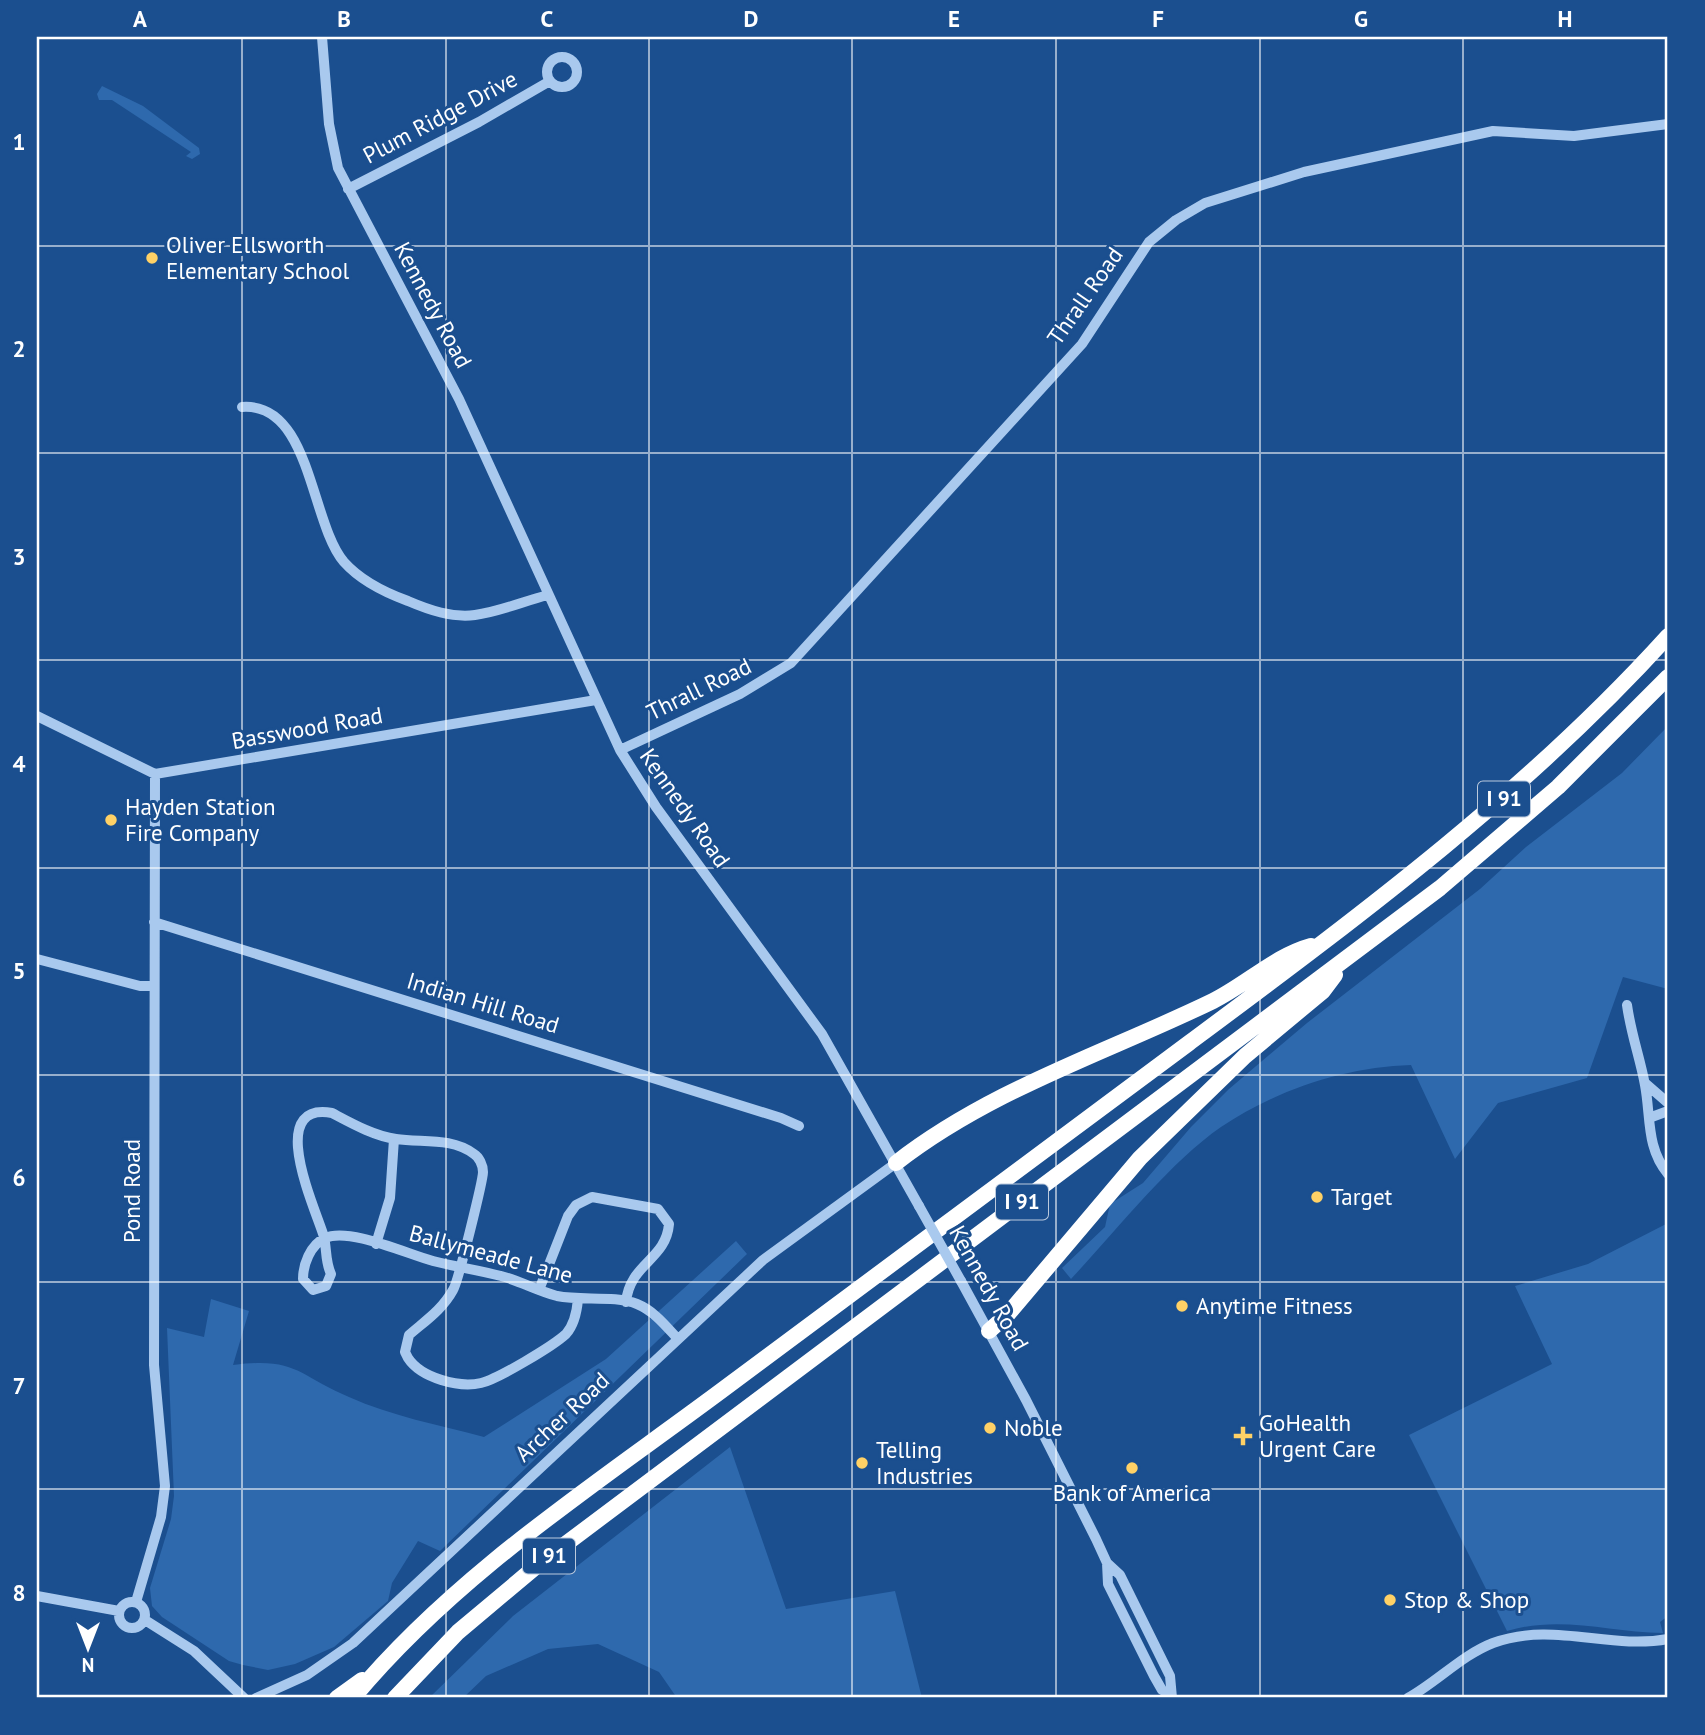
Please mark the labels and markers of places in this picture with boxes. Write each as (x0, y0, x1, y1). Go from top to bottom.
place label: Oliver Ellsworth Elementary School (166, 230, 350, 285)
marker: Oliver Ellsworth Elementary School (144, 250, 160, 266)
place label: Hayden Station Fire Company (125, 792, 276, 847)
marker: Hayden Station Fire Company (103, 812, 119, 828)
place label: Target (1331, 1182, 1393, 1211)
marker: Target (1309, 1189, 1325, 1205)
place label: Anytime Fitness (1196, 1291, 1353, 1320)
marker: Anytime Fitness (1174, 1298, 1190, 1314)
place label: GoHealth Urgent Care (1259, 1408, 1376, 1463)
place label: Noble (1004, 1413, 1063, 1442)
marker: Noble (982, 1420, 998, 1436)
marker: GoHealth Urgent Care (1233, 1426, 1253, 1446)
place label: Telling Industries (876, 1435, 973, 1490)
marker: Telling Industries (854, 1455, 870, 1471)
marker: Bank of America (1124, 1460, 1140, 1476)
place label: Bank of America (1053, 1478, 1211, 1507)
place label: Stop & Shop (1404, 1585, 1529, 1614)
marker: Stop & Shop (1382, 1592, 1398, 1608)

